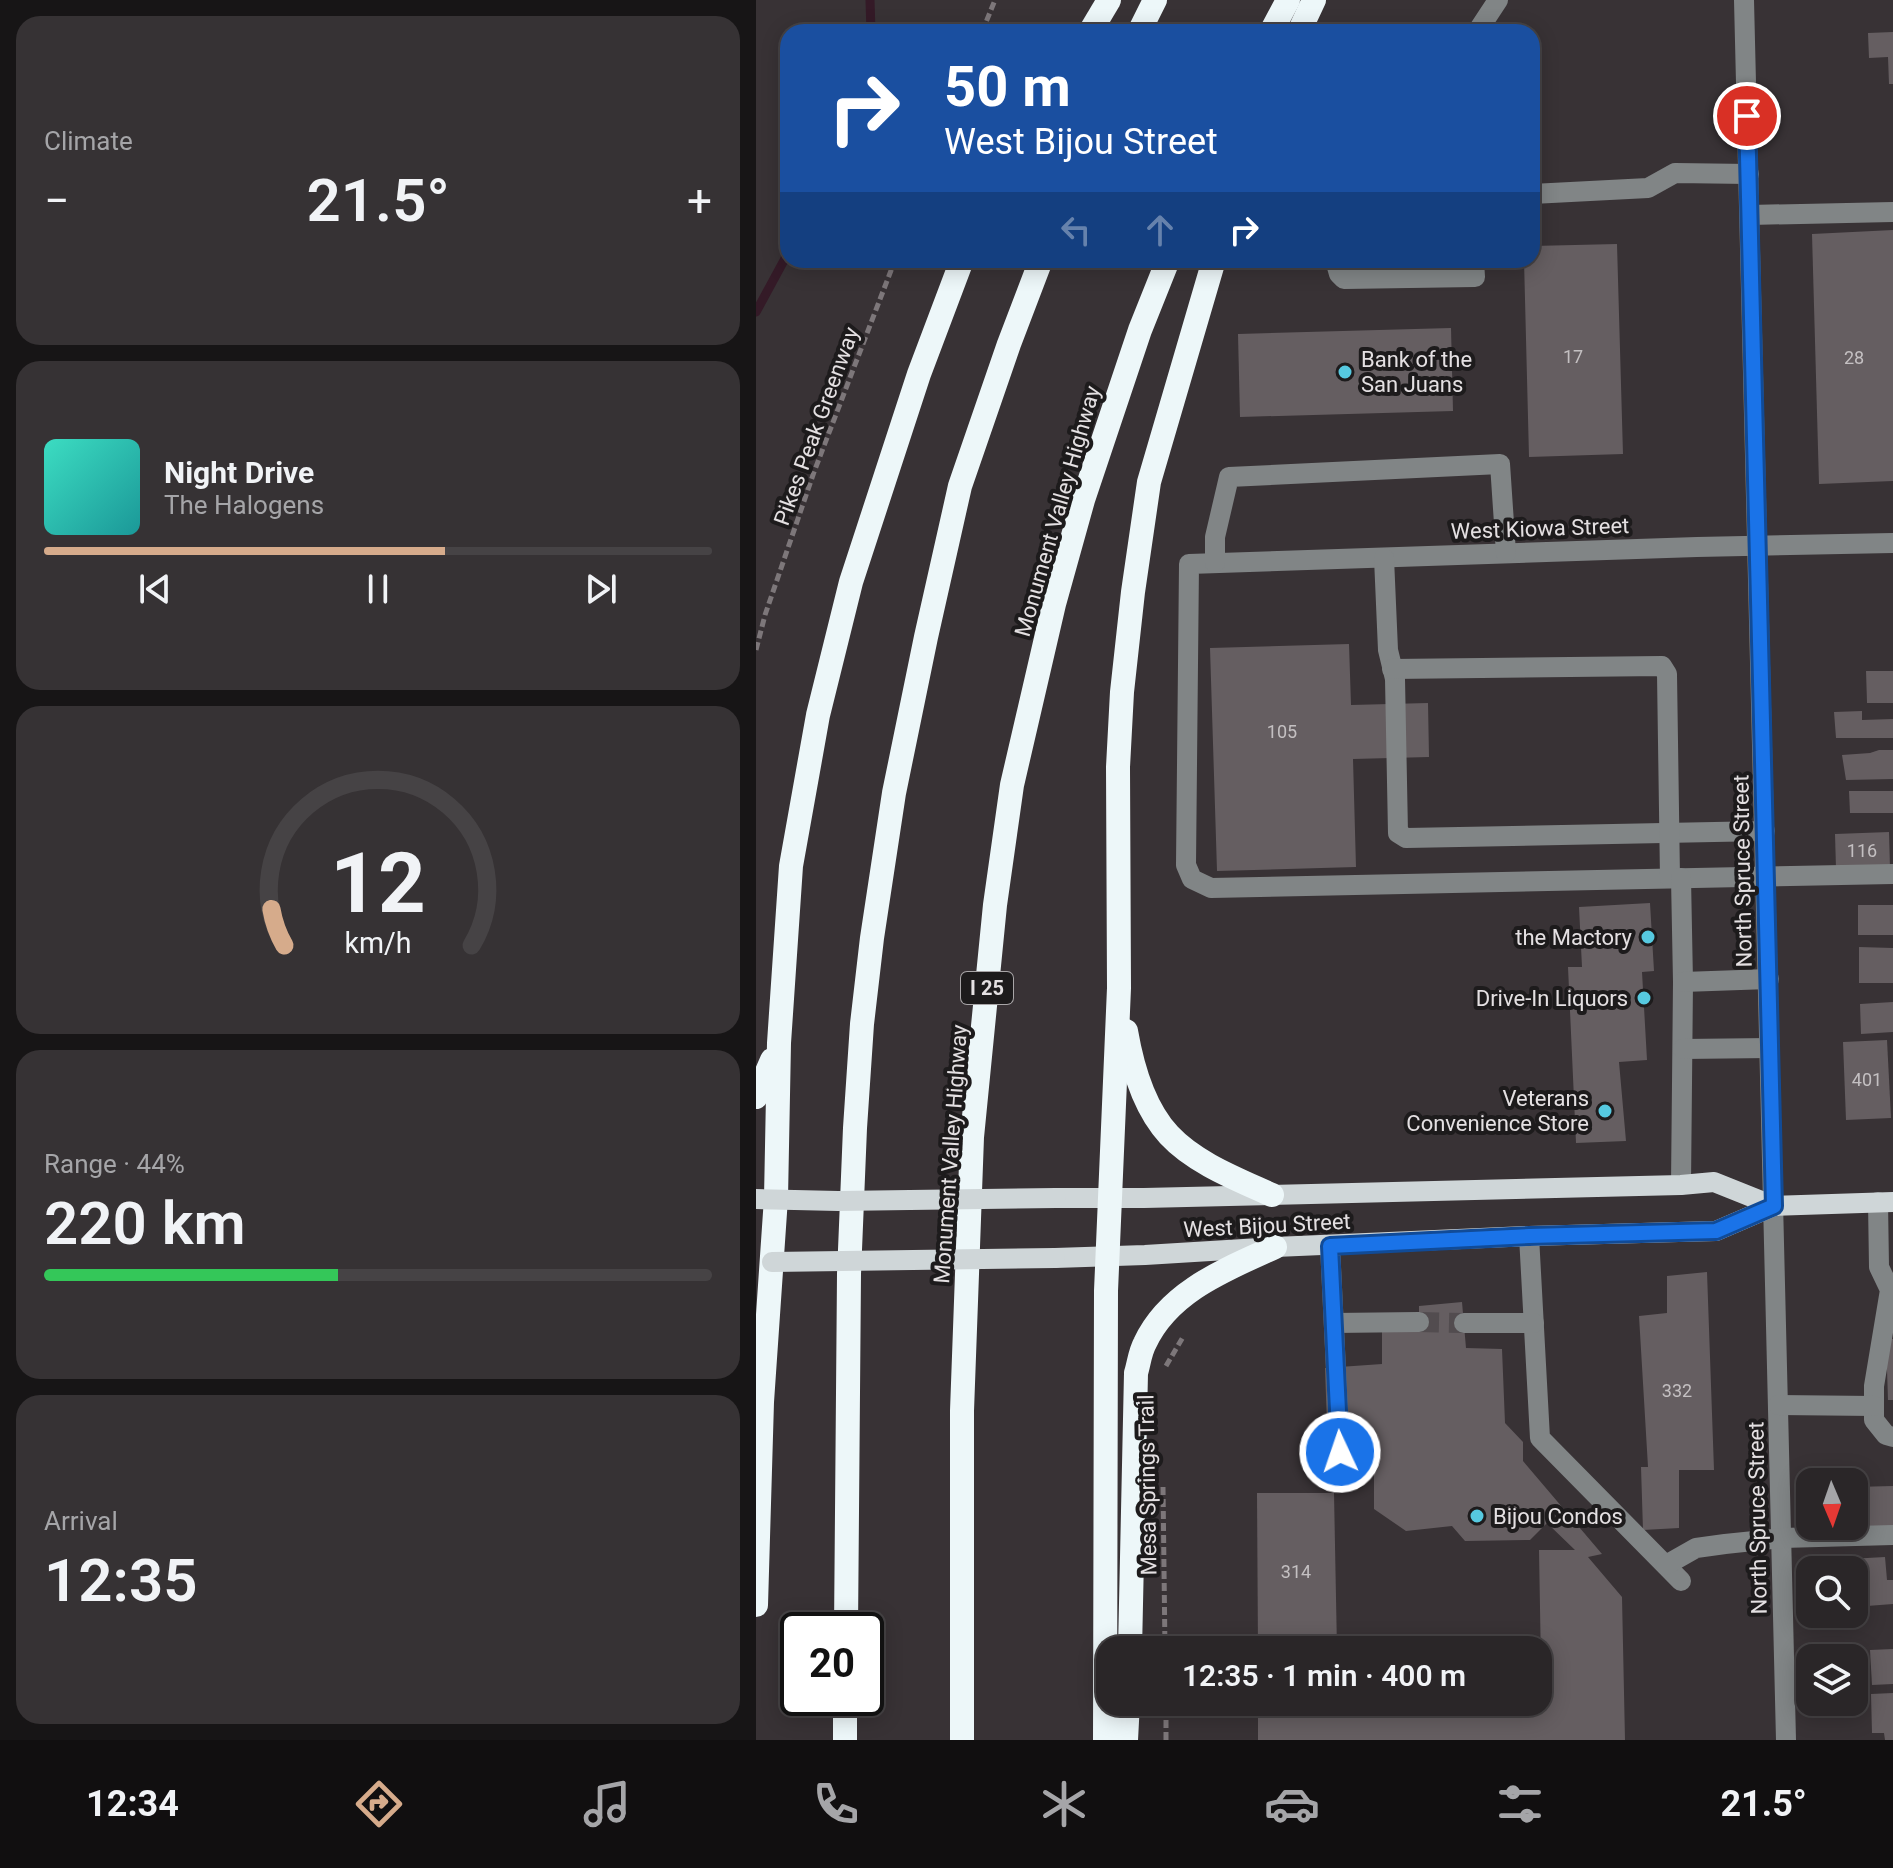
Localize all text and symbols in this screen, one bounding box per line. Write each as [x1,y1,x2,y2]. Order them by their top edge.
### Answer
text: 50 m [944,54,1071,120]
icon: right [812,56,916,160]
pin [1713,82,1781,150]
icon: arrive [1725,94,1769,138]
text: West Bijou Street [944,121,1218,163]
text: Climate [44,126,133,156]
text: 21.5° [307,165,450,236]
text: − [44,175,69,227]
text: + [687,175,712,227]
icon: left [1054,208,1098,252]
icon: ahead [1138,208,1182,252]
icon: right [1222,208,1266,252]
street label: Pikes Peak Greenway [769,323,864,529]
house number: 17 [1563,346,1583,367]
place label: Bank of the San Juans [1361,347,1472,397]
house number: 28 [1844,347,1864,368]
marker: Bank of the San Juans [1336,363,1354,381]
street label: Monument Valley Highway [1010,382,1105,639]
text: Night Drive [164,455,314,490]
text: The Halogens [164,490,324,520]
street label: West Kiowa Street [1450,513,1630,544]
icon: previous [133,567,177,611]
icon: pause [356,567,400,611]
icon: next [579,567,623,611]
house number: 105 [1267,721,1297,742]
street label: North Spruce Street [1728,774,1757,968]
text: 12 [330,835,426,932]
house number: 116 [1847,840,1877,861]
place label: the Mactory [1515,925,1633,950]
text: km/h [344,926,412,960]
marker: the Mactory [1639,928,1657,946]
road number: I 25 [961,972,1013,1004]
place label: Drive-In Liquors [1476,986,1628,1011]
marker: Drive-In Liquors [1635,989,1653,1007]
street label: Monument Valley Highway [929,1023,972,1284]
house number: 401 [1852,1069,1882,1090]
place label: Veterans Convenience Store [1406,1086,1589,1136]
marker: Veterans Convenience Store [1596,1102,1614,1120]
text: Range · 44% [44,1149,185,1179]
text: 220 km [44,1188,246,1259]
street label: West Bijou Street [1183,1209,1351,1242]
house number: 332 [1662,1380,1692,1401]
street label: Mesa Springs Trail [1133,1394,1162,1576]
position arrow [1298,1410,1382,1494]
street label: North Spruce Street [1743,1421,1772,1615]
north arrow [1796,1468,1868,1540]
map controls [1796,1468,1868,1716]
place label: Bijou Condos [1493,1504,1623,1529]
text: Arrival [44,1506,118,1536]
marker: Bijou Condos [1468,1507,1486,1525]
text: 12:35 [44,1545,197,1616]
button: search [1796,1556,1868,1628]
house number: 314 [1281,1561,1311,1582]
speed limit sign: 20 [780,1612,884,1716]
button: layers [1796,1644,1868,1716]
text: 12:35 · 1 min · 400 m [1182,1658,1466,1693]
icon: directions [351,1776,407,1832]
icon: music [579,1776,635,1832]
icon: phone [808,1776,864,1832]
icon: climate [1036,1776,1092,1832]
icon: car [1264,1776,1320,1832]
icon: filters [1492,1776,1548,1832]
text: 12:34 [86,1783,179,1825]
text: 21.5° [1720,1783,1807,1825]

